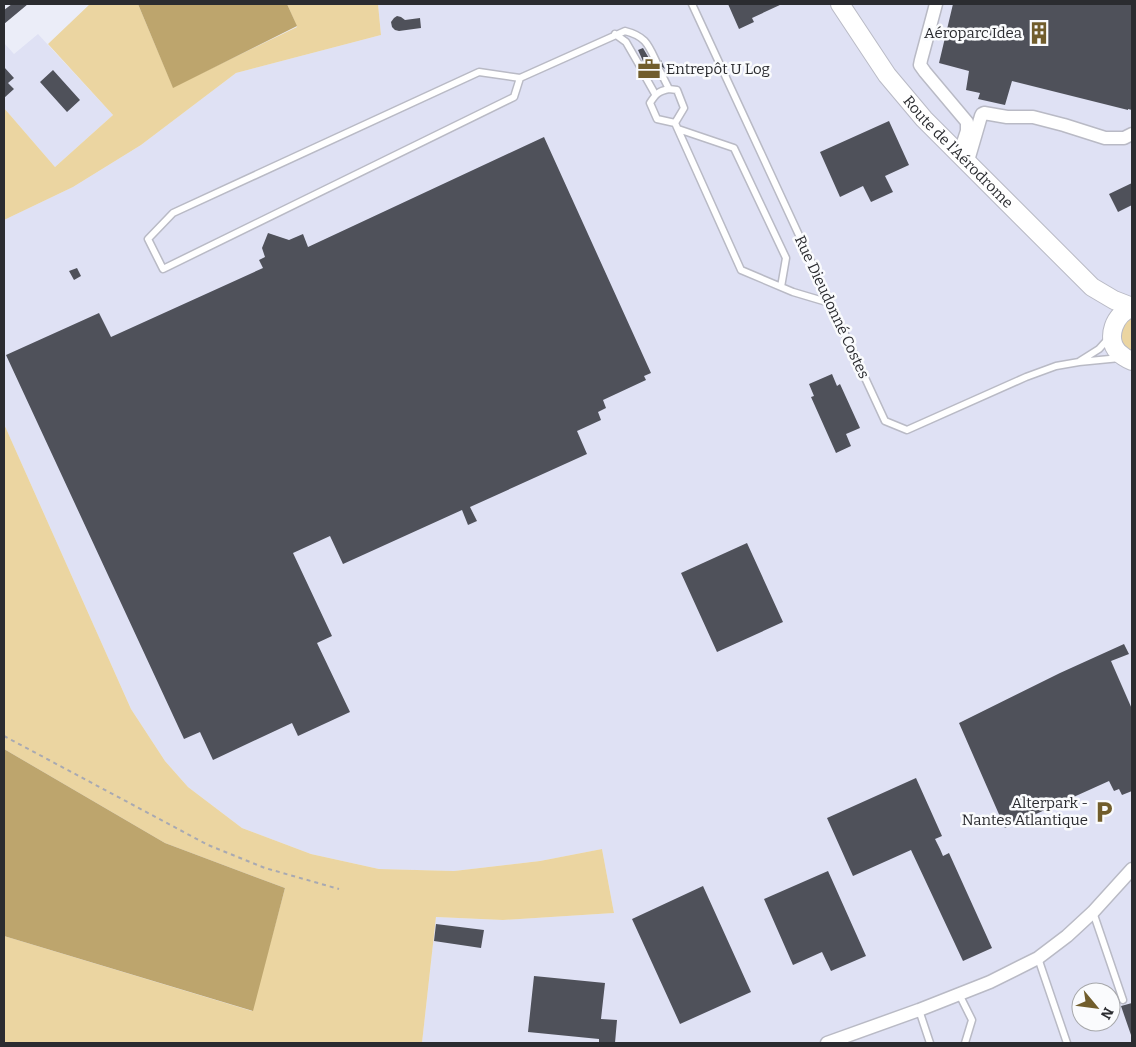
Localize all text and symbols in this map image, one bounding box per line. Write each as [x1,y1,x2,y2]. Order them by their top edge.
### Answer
building icon: Aéroparc Idea [1026,20,1052,46]
place label: Aéroparc Idea [924,24,1022,42]
office icon: Entrepôt U Log [636,56,662,82]
place label: Entrepôt U Log [666,60,770,78]
street label: Route de l'Aérodrome [899,92,1017,212]
street label: Rue Dieudonné Costes [791,232,873,382]
place label: Alterpark - Nantes Atlantique [962,794,1088,829]
parking icon: Alterpark - Nantes Atlantique [1091,799,1117,825]
north arrow [1071,982,1121,1032]
text: N [1097,1004,1117,1022]

